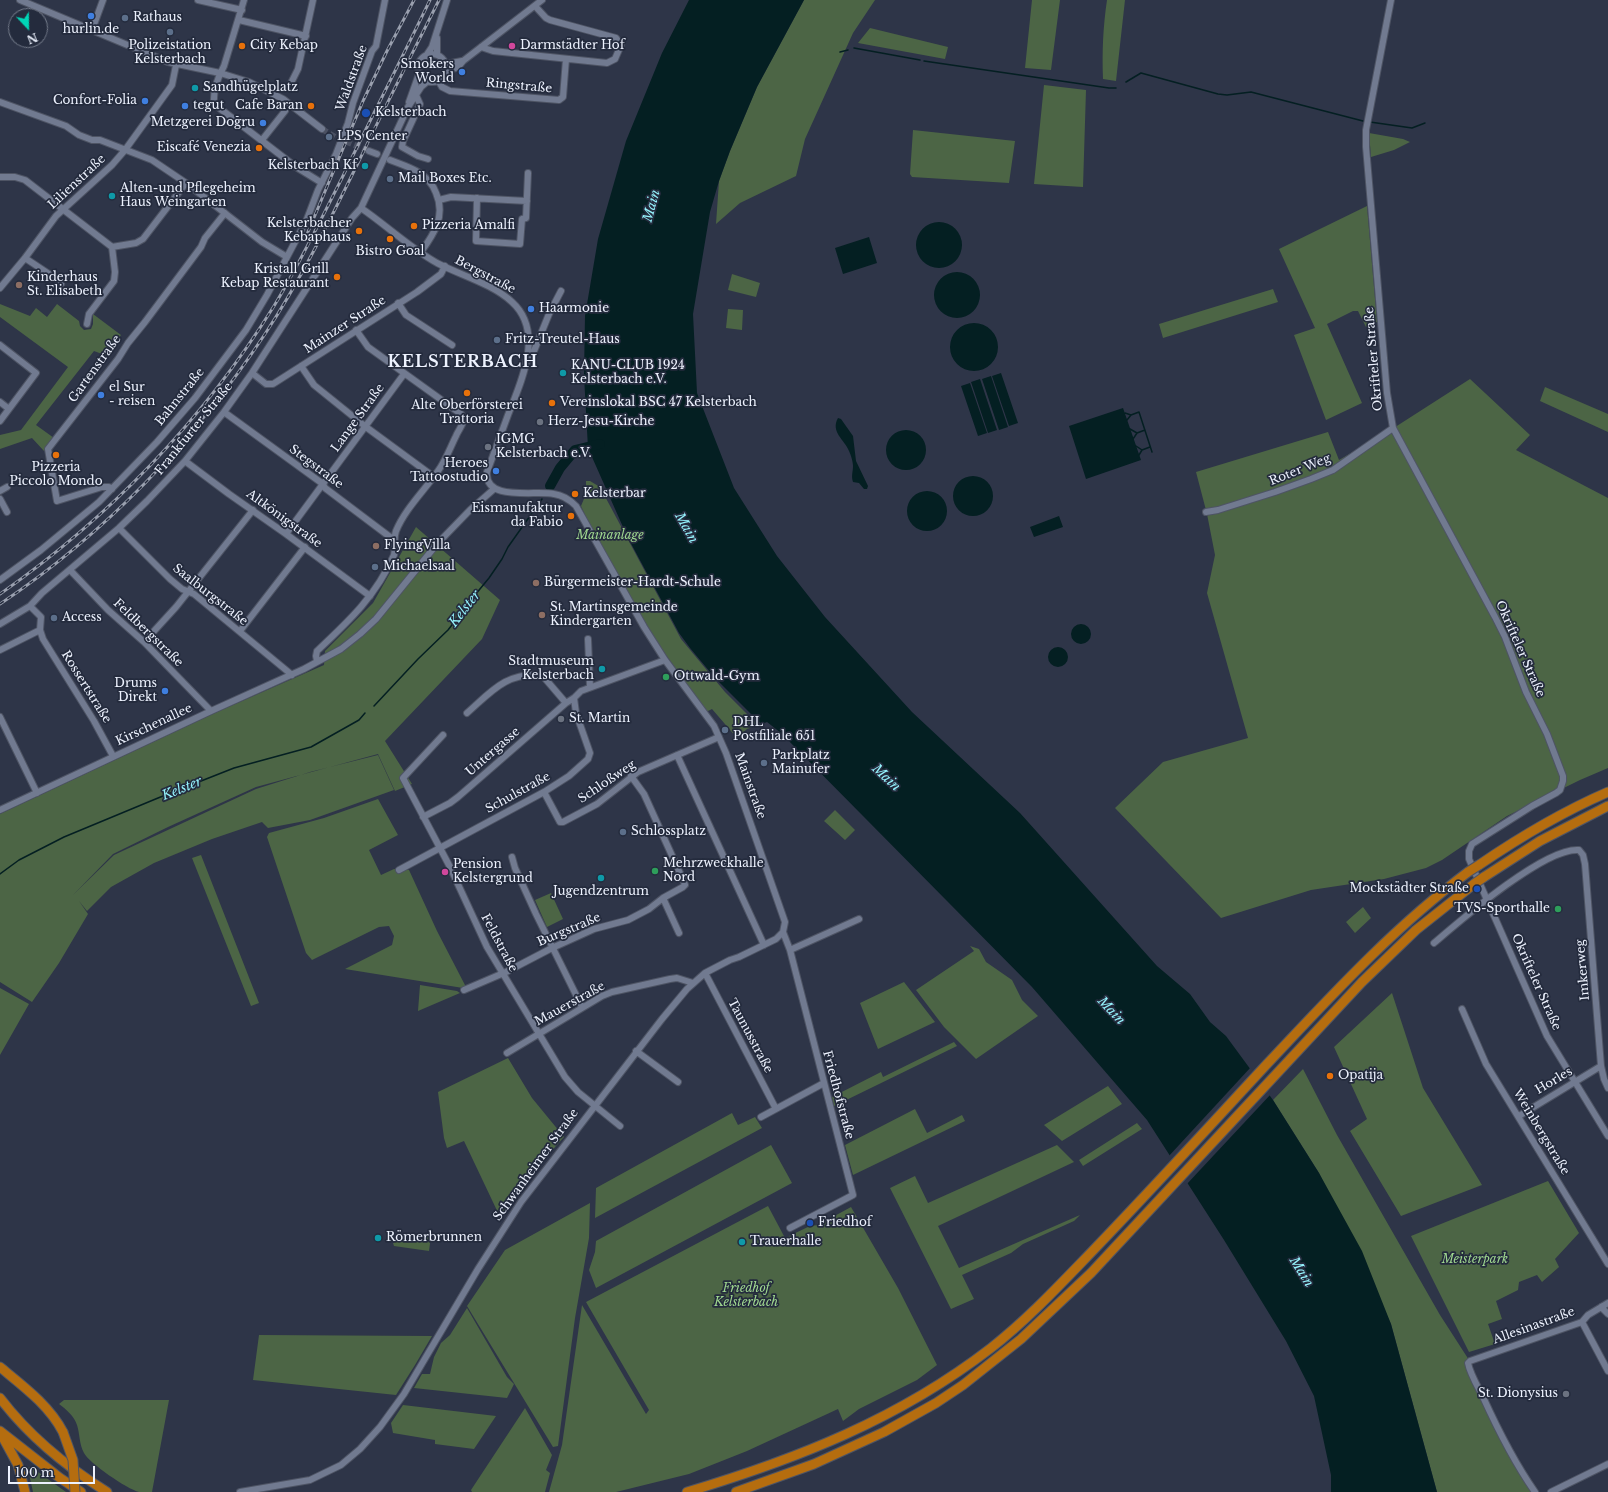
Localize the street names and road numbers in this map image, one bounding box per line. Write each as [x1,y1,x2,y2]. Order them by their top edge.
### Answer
street label: Waldstraße [333,43,371,113]
street label: Ringstraße [485,76,553,96]
street label: Lilienstraße [45,152,109,212]
street label: Bergstraße [452,253,518,297]
street label: Mainzer Straße [301,293,389,357]
street label: Okrifteler Straße [1362,306,1386,412]
street label: Gartenstraße [66,332,124,406]
street label: Bahnstraße [152,365,208,429]
street label: Frankfurter Straße [152,380,236,478]
street label: Lange Straße [328,381,388,455]
street label: Stegstraße [286,442,346,492]
street label: Roter Weg [1267,451,1333,489]
street label: Altkönigstraße [244,487,324,551]
street label: Saalburgstraße [170,561,250,629]
street label: Feldbergstraße [110,596,186,670]
street label: Okrifteler Straße [1492,598,1548,700]
street label: Rossertstraße [58,648,114,726]
street label: Kirschenallee [114,701,194,749]
street label: Untergasse [463,725,523,779]
street label: Mainstraße [731,751,769,821]
street label: Schloßweg [576,758,638,806]
street label: Schulstraße [483,769,553,817]
street label: Burgstraße [535,910,603,950]
street label: Feldstraße [478,911,520,975]
street label: Okrifteler Straße [1508,931,1564,1033]
street label: Imkerweg [1573,939,1593,1001]
street label: Mauerstraße [532,979,608,1029]
street label: Taunusstraße [724,996,776,1076]
street label: Friedhofstraße [819,1049,857,1141]
street label: Horles [1533,1064,1575,1098]
street label: Weinbergstraße [1510,1087,1572,1177]
street label: Schwanheimer Straße [490,1106,582,1224]
street label: Allesinastraße [1491,1305,1577,1347]

